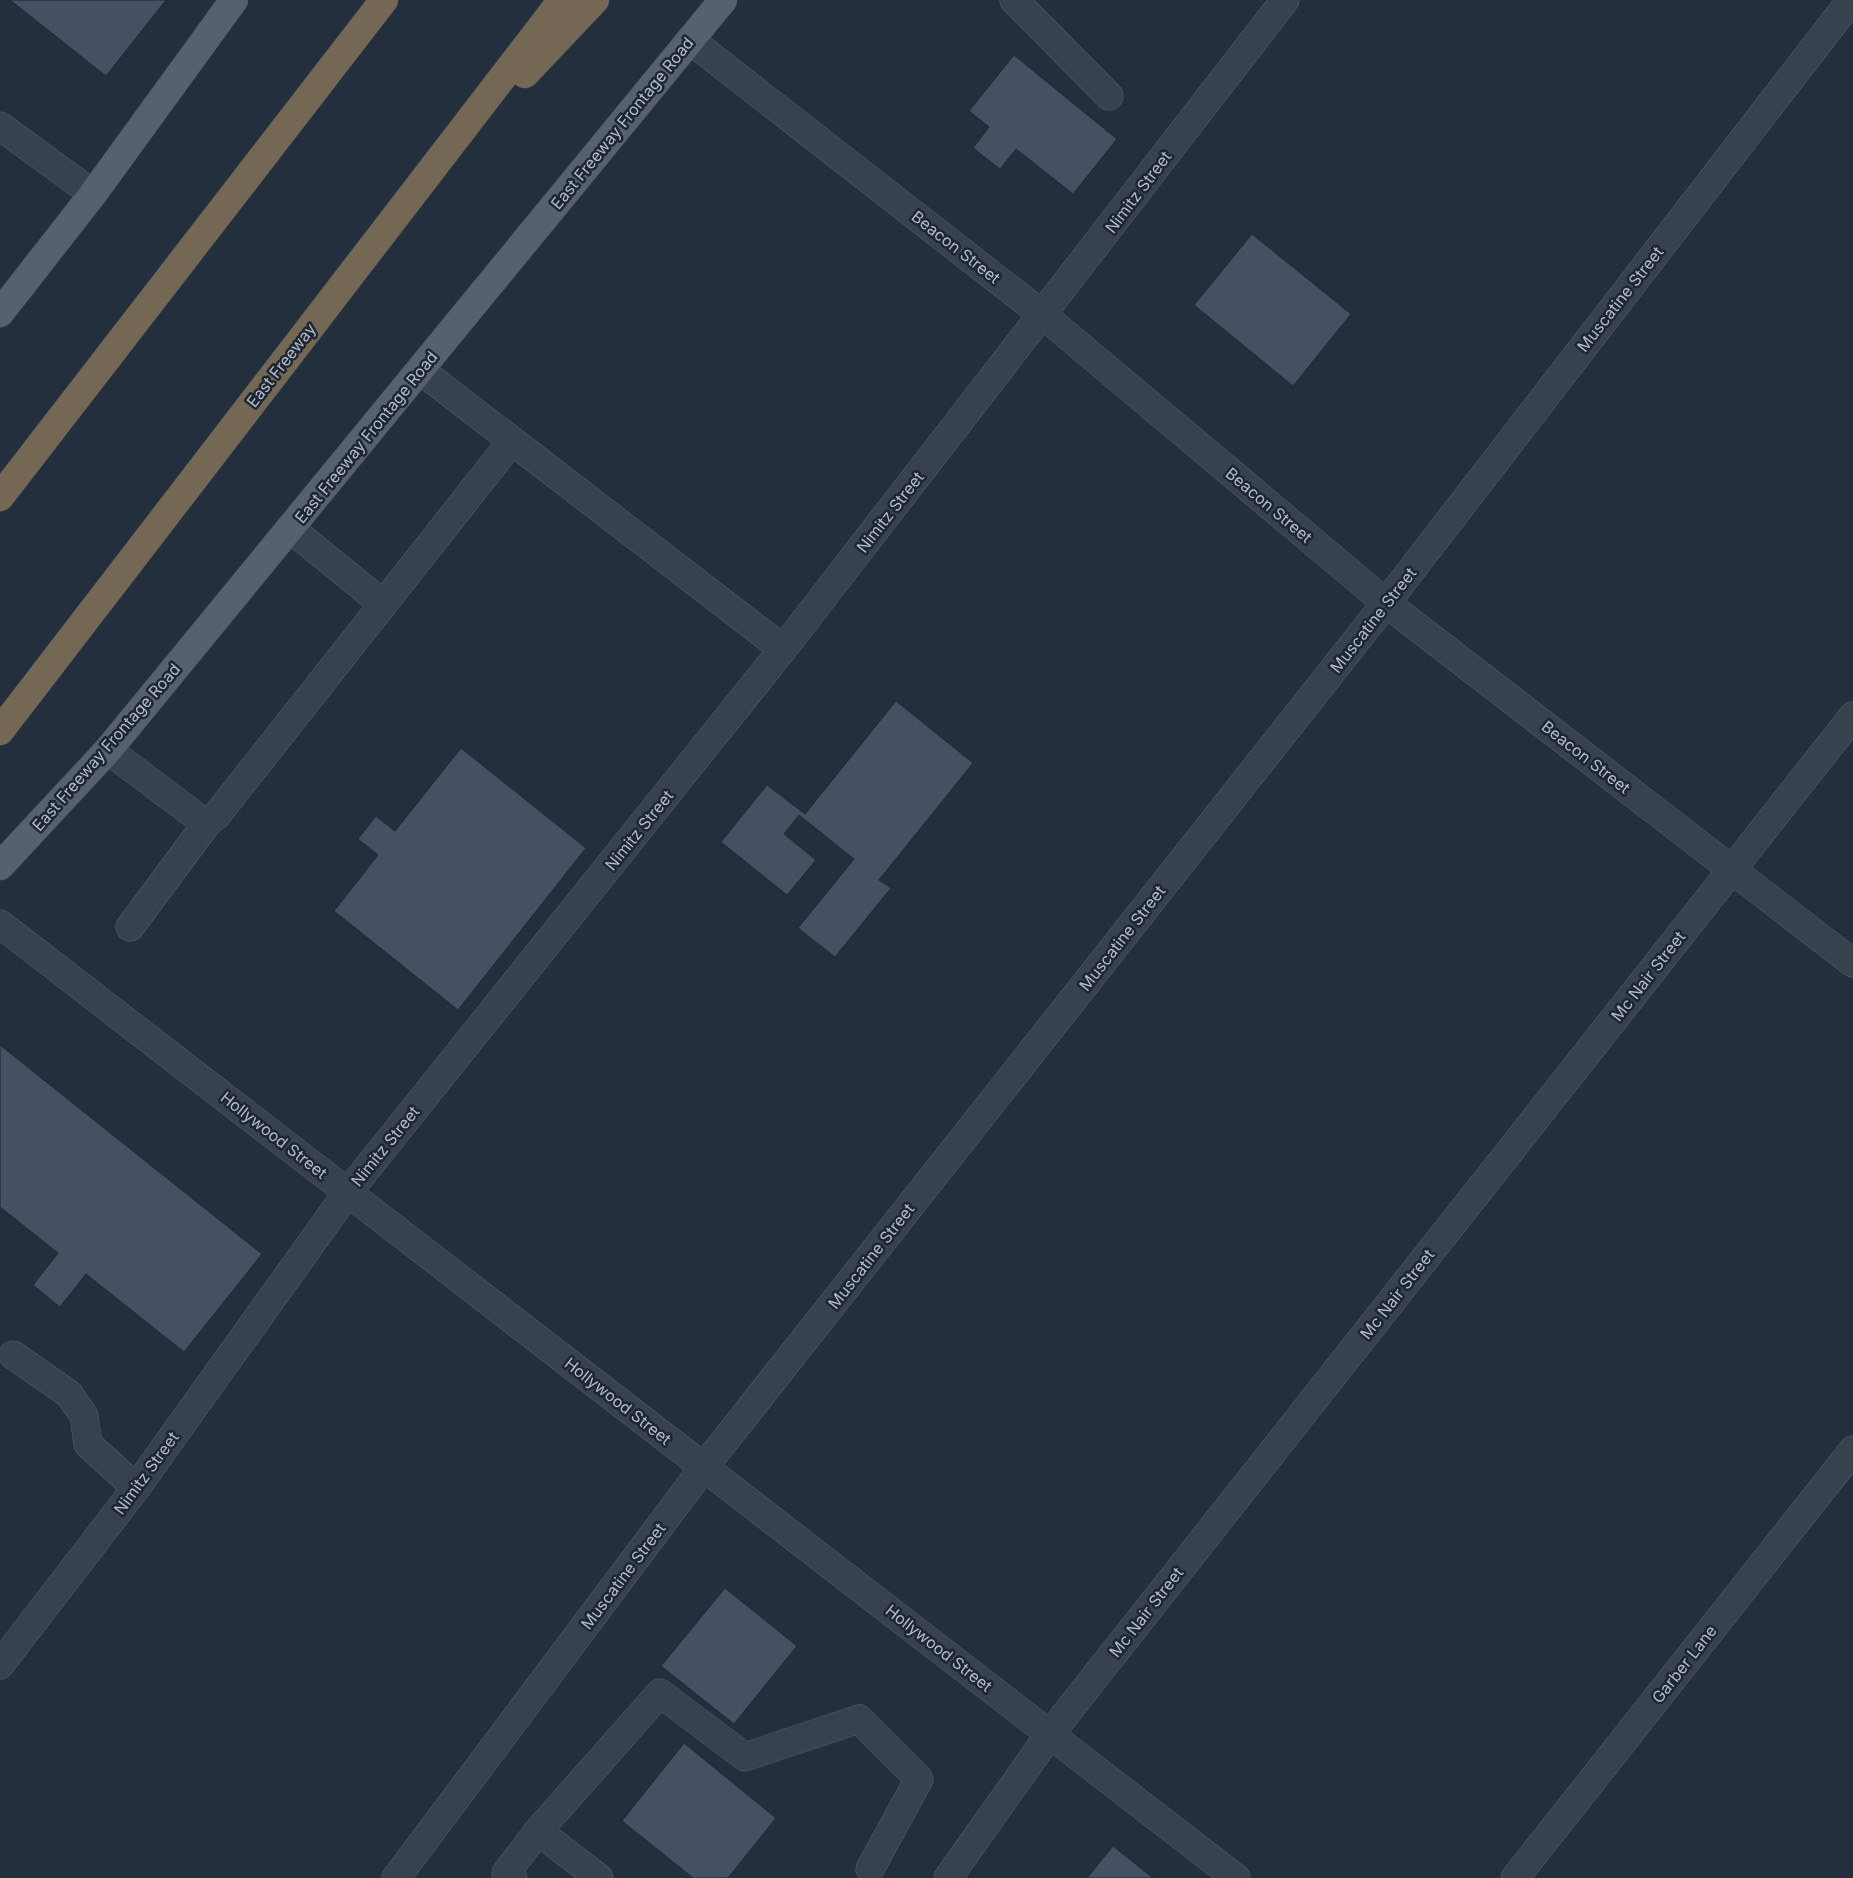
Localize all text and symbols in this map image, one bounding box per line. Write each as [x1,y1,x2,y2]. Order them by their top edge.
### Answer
street label: East Freeway Frontage Road [546,33,698,213]
street label: Nimitz Street [1101,147,1175,237]
street label: Beacon Street [908,206,1004,288]
street label: Muscatine Street [1573,242,1667,356]
street label: East Freeway [242,319,320,411]
street label: East Freeway Frontage Road [290,347,442,527]
street label: Beacon Street [1222,463,1316,547]
street label: Nimitz Street [852,467,928,557]
street label: Muscatine Street [1326,563,1420,677]
street label: East Freeway Frontage Road [28,659,184,835]
street label: Beacon Street [1538,716,1634,798]
street label: Nimitz Street [601,786,677,874]
street label: Muscatine Street [1075,881,1169,995]
street label: Mc Nair Street [1607,927,1689,1025]
street label: Hollywood Street [217,1087,331,1183]
street label: Nimitz Street [347,1102,423,1190]
street label: Muscatine Street [824,1199,918,1313]
street label: Mc Nair Street [1356,1245,1438,1343]
street label: Hollywood Street [561,1353,675,1449]
street label: Nimitz Street [109,1428,183,1518]
street label: Muscatine Street [576,1519,670,1633]
street label: Mc Nair Street [1105,1563,1187,1661]
street label: Hollywood Street [882,1600,996,1696]
street label: Garber Lane [1647,1621,1721,1707]

